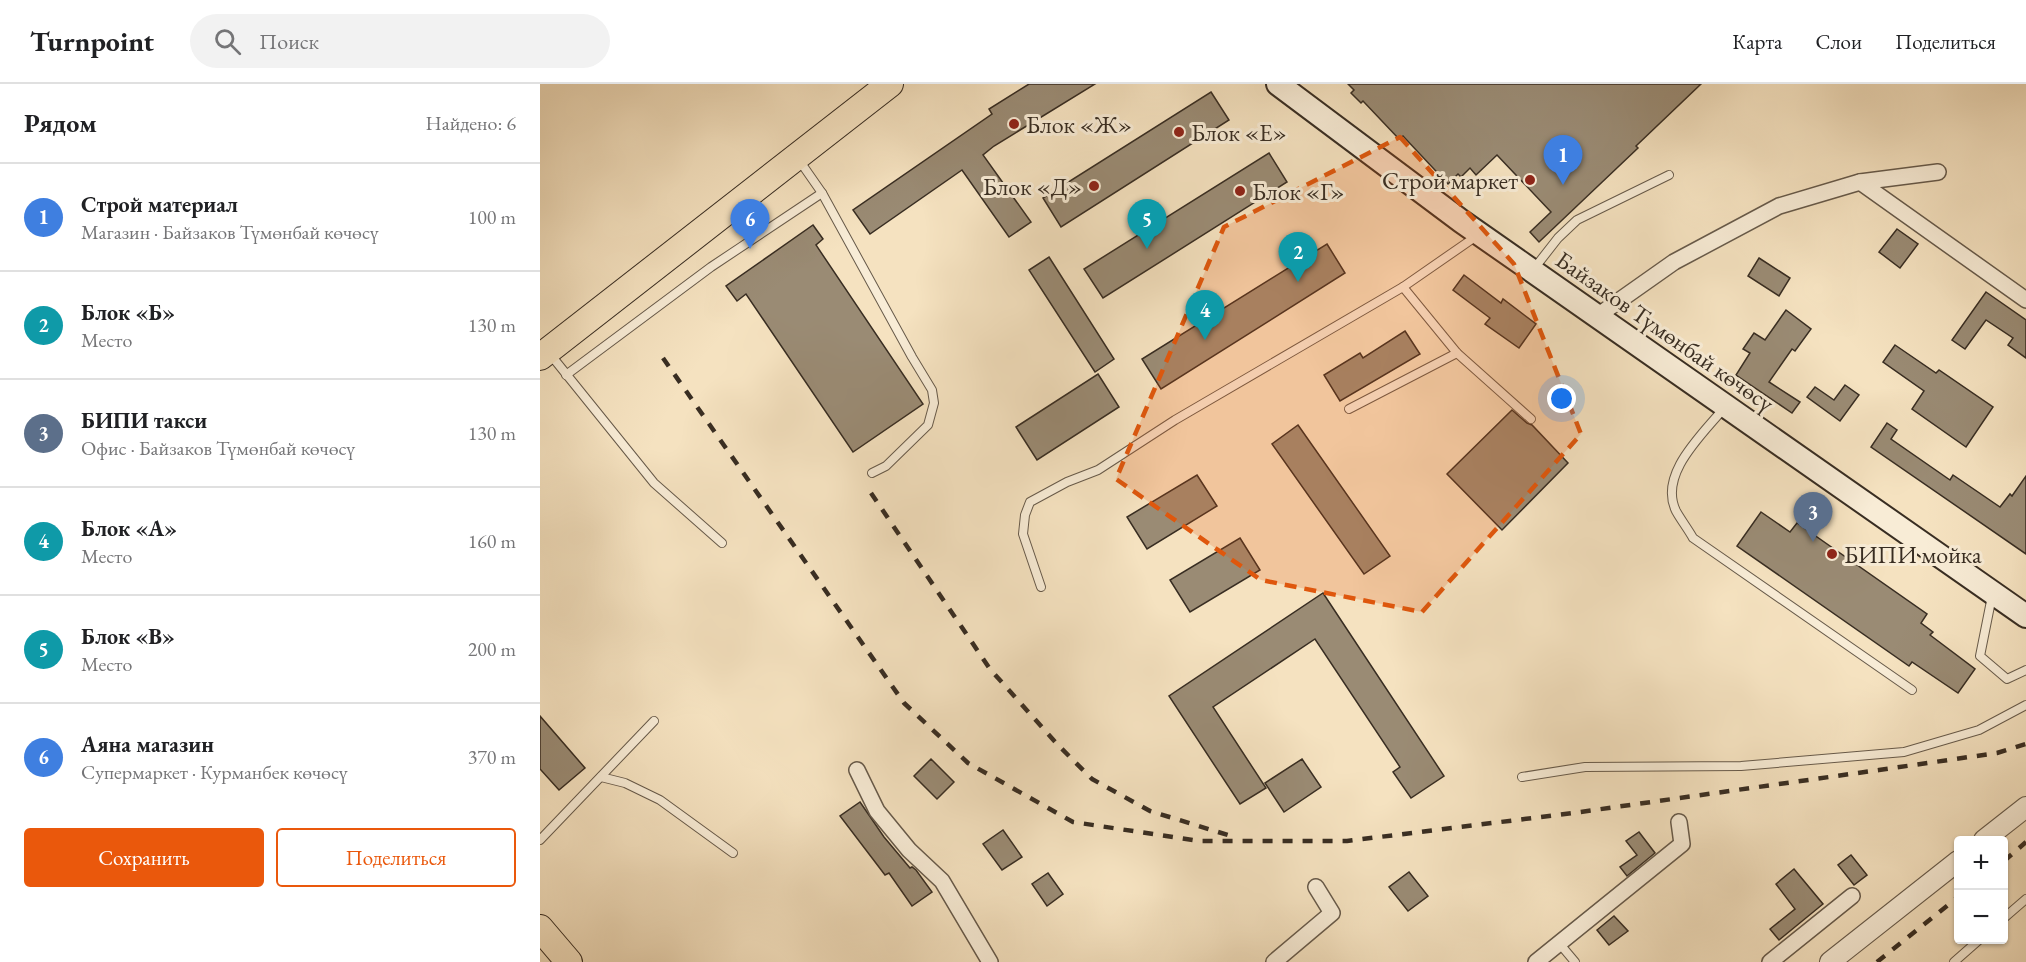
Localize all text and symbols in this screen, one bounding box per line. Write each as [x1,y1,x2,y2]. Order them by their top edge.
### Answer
search box [190,14,610,68]
text: Turnpoint [30,23,154,59]
icon: search [211,25,244,58]
text: Поиск [259,27,319,56]
text: Карта [1732,28,1782,55]
text: Слои [1815,28,1862,55]
text: Поделиться [1895,28,1996,55]
text: Рядом [24,106,97,140]
place label: Блок «Ж» [1026,109,1132,140]
text: Найдено: 6 [425,110,516,136]
marker: Блок «Ж» [1007,117,1021,131]
place label: Блок «Е» [1191,117,1287,148]
marker: Блок «Е» [1172,125,1186,139]
pin: 1 [1544,135,1582,185]
place label: Строй маркет [1382,165,1518,196]
place label: Блок «Д» [983,171,1082,202]
marker: Строй маркет [1523,173,1537,187]
place label: Блок «Г» [1252,176,1345,207]
marker: Блок «Д» [1087,179,1101,193]
marker: Блок «Г» [1233,184,1247,198]
text: Строй материал [81,190,238,219]
pin: 6 [730,200,770,249]
pin: 5 [1128,200,1166,249]
text: 1 [38,204,49,230]
text: 100 m [468,204,516,230]
text: Магазин · Байзаков Түмөнбай көчөсү [81,219,379,245]
pin: 2 [1278,232,1317,282]
street label: Байзаков Түмөнбай көчөсү [1550,244,1781,418]
pin: 4 [1186,290,1224,340]
text: Блок «Б» [81,298,175,327]
text: 2 [38,312,49,338]
text: 130 m [468,312,516,338]
text: Место [81,327,132,353]
your location [1547,384,1576,413]
text: БИПИ такси [81,406,207,435]
text: 3 [38,420,49,446]
text: 130 m [468,420,516,446]
text: Офис · Байзаков Түмөнбай көчөсү [81,435,355,461]
pin: 3 [1794,492,1832,542]
text: Блок «А» [81,514,177,543]
text: 4 [38,528,49,554]
text: 160 m [468,528,516,554]
place label: БИПИ мойка [1844,539,1982,570]
text: Место [81,543,132,569]
marker: БИПИ мойка [1825,547,1839,561]
text: Блок «В» [81,622,175,651]
text: 5 [38,636,49,662]
text: 200 m [468,636,516,662]
text: Место [81,651,132,677]
text: Аяна магазин [81,730,214,759]
text: 6 [38,744,49,770]
text: 370 m [468,744,516,770]
text: Супермаркет · Курманбек көчөсү [81,759,348,785]
button: Сохранить [24,828,264,887]
button: Поделиться [276,828,516,887]
map controls [1954,836,2008,944]
button: + [1954,836,2008,890]
button: − [1954,890,2008,944]

